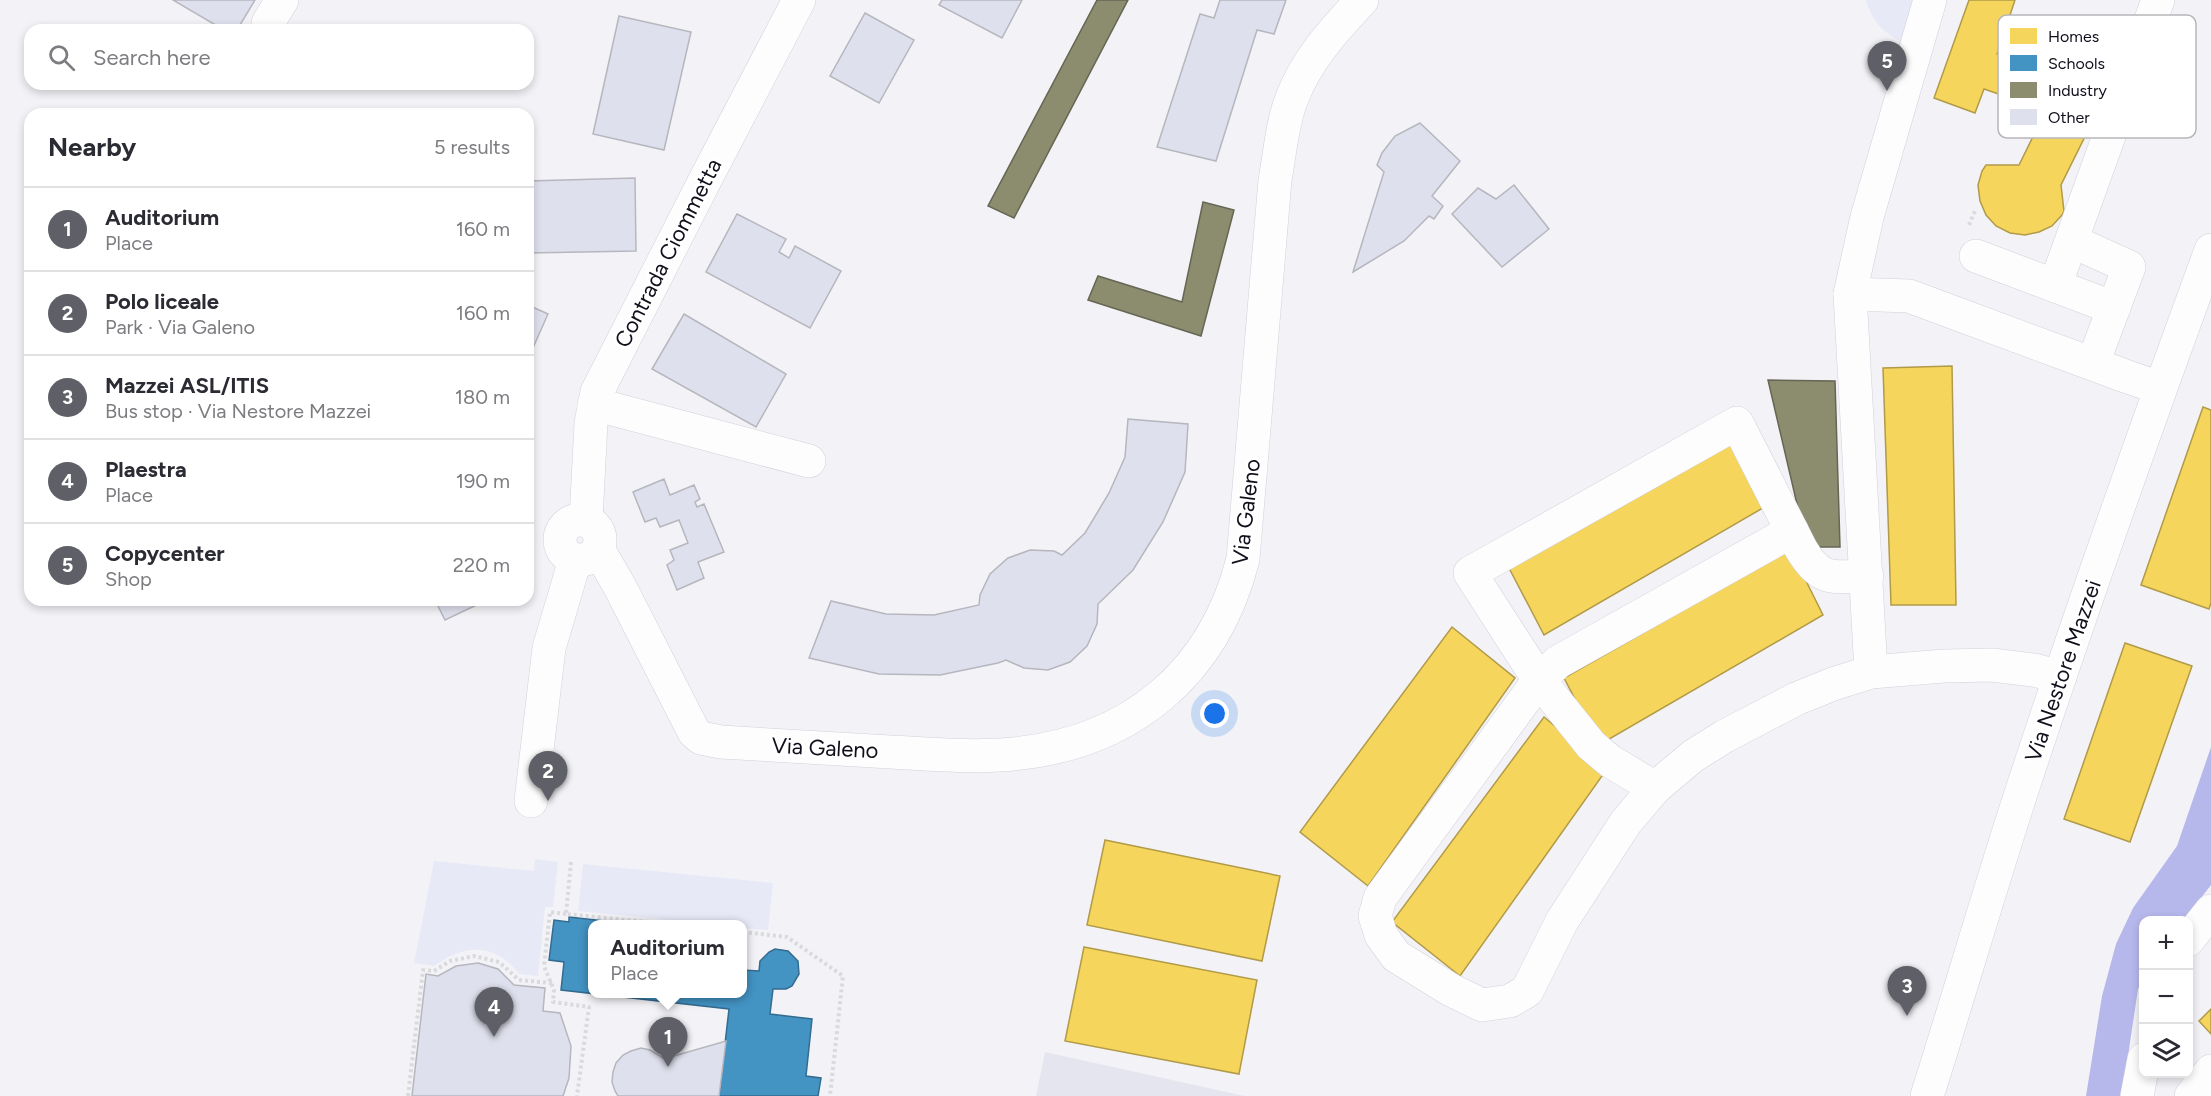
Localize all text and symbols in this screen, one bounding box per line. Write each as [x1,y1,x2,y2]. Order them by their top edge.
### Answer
legend [1998,15,2196,138]
search box [24,24,534,90]
text: Homes [2048,27,2099,46]
icon: search [45,41,78,74]
pin: 5 [1868,42,1906,91]
text: Search here [93,44,211,71]
text: Schools [2048,54,2105,73]
text: Industry [2048,81,2107,100]
text: Other [2048,108,2090,127]
text: Nearby [48,131,136,163]
text: 5 results [434,135,510,159]
street label: Contrada Ciommetta [609,154,727,352]
text: Auditorium [105,204,219,231]
text: 1 [63,217,72,241]
text: 160 m [456,217,510,241]
text: Place [105,231,153,255]
text: Polo liceale [105,288,219,315]
text: 2 [62,301,73,325]
text: 160 m [456,301,510,325]
text: Park · Via Galeno [105,315,255,339]
text: Mazzei ASL/ITIS [105,372,269,399]
text: 3 [62,385,73,409]
text: 180 m [455,385,510,409]
text: Bus stop · Via Nestore Mazzei [105,399,371,423]
text: Plaestra [105,456,187,483]
street label: Via Galeno [1226,457,1266,567]
text: 4 [61,469,74,493]
text: 190 m [456,469,510,493]
text: Place [105,483,153,507]
text: Copycenter [105,540,225,567]
text: 5 [62,553,73,577]
text: 220 m [453,553,510,577]
text: Shop [105,567,152,591]
street label: Via Nestore Mazzei [2019,576,2107,766]
your location [1200,699,1229,728]
street label: Via Galeno [771,732,879,764]
pin: 2 [528,752,568,801]
map controls [2139,916,2193,1078]
button: + [2139,916,2193,970]
popup [588,920,747,998]
text: Auditorium [610,934,725,961]
text: Place [610,961,658,985]
pin: 3 [1888,966,1926,1016]
button: − [2139,970,2193,1024]
pin: 4 [474,988,514,1037]
pin: 1 [648,1018,688,1067]
button: layers [2139,1024,2193,1078]

